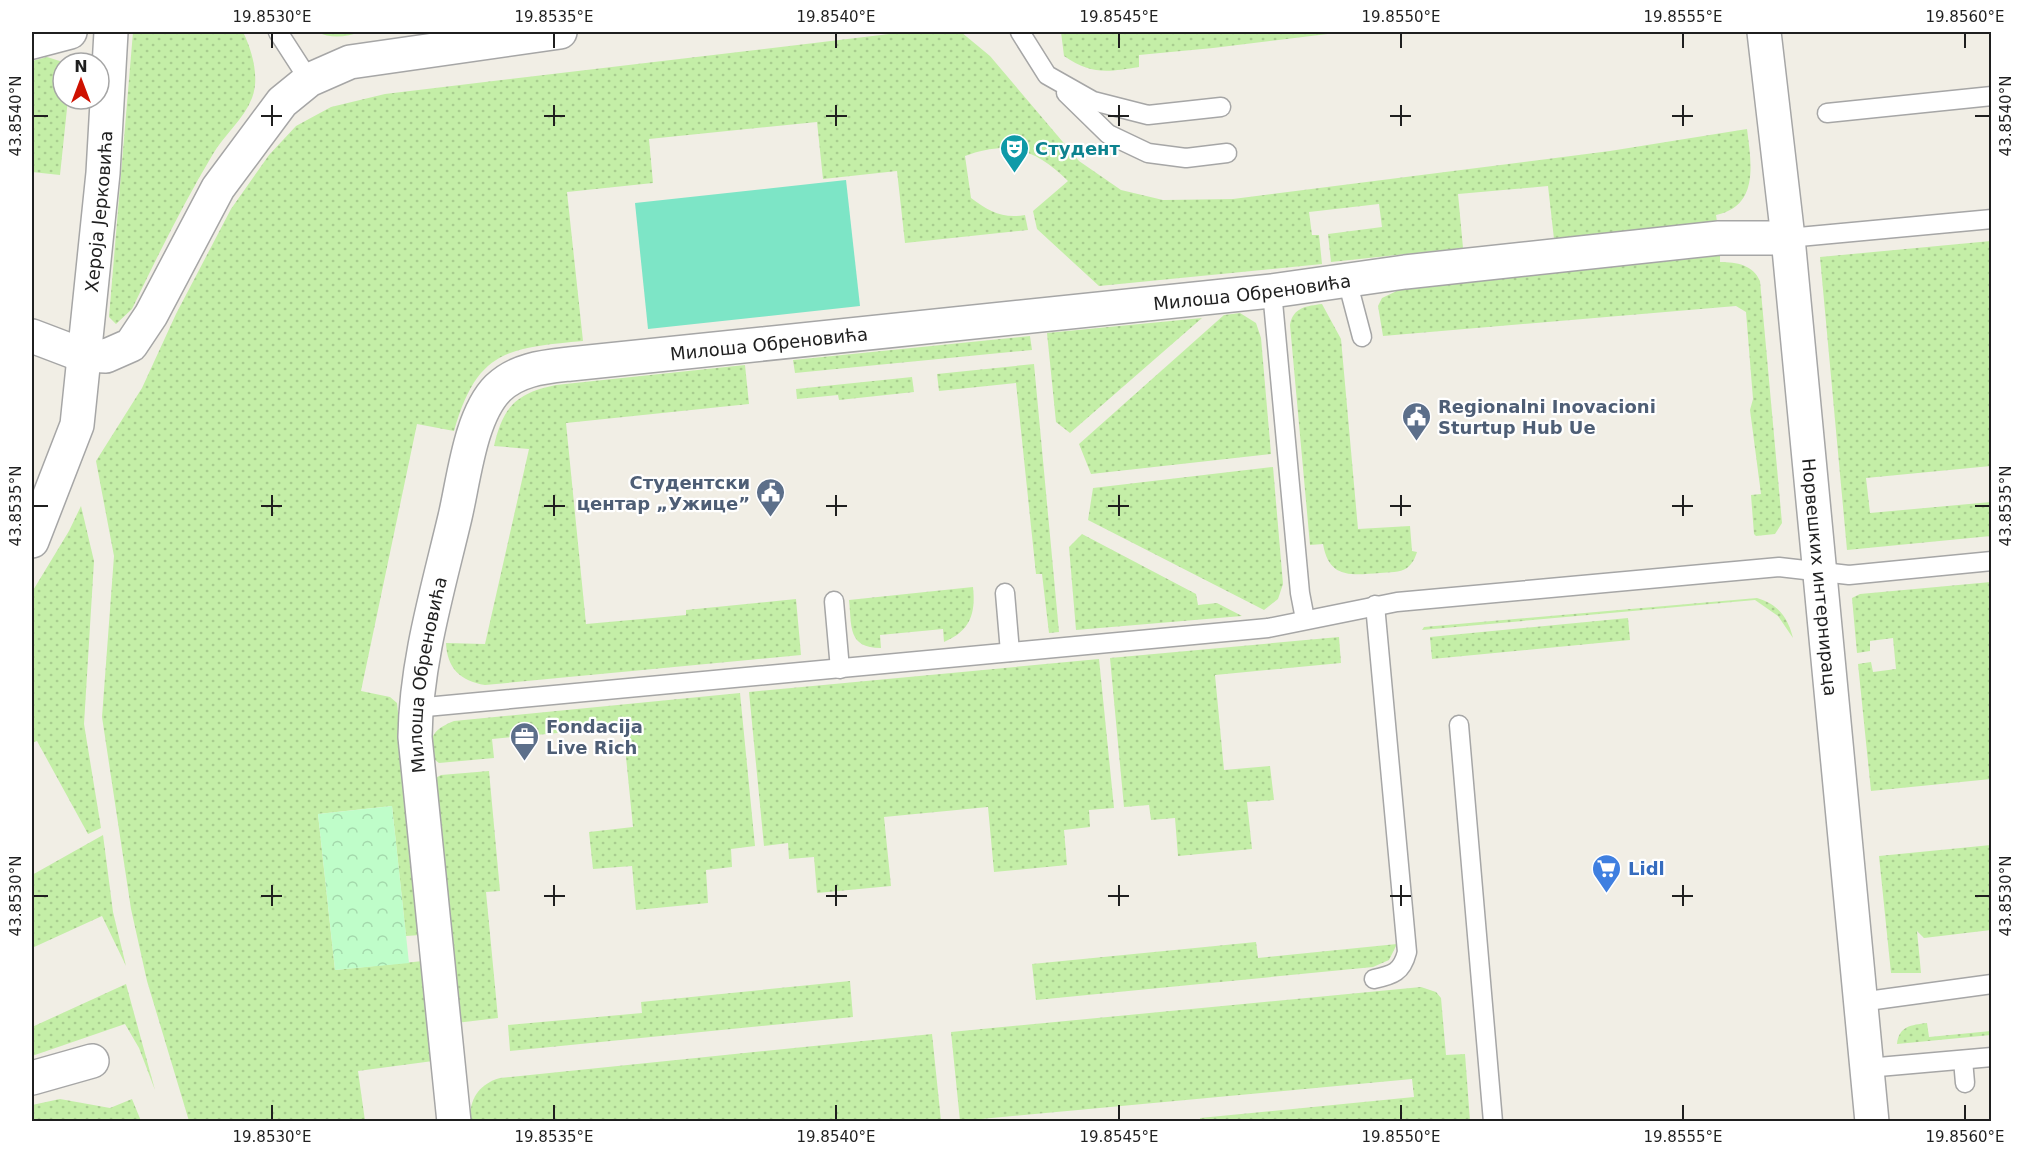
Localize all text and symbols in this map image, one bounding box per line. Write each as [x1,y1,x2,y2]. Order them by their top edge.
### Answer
text: 19.8530°E [232,8,312,26]
text: 19.8535°E [514,8,594,26]
text: 19.8540°E [796,8,876,26]
text: 19.8545°E [1079,8,1159,26]
text: 19.8550°E [1361,8,1441,26]
text: 19.8555°E [1643,8,1723,26]
text: 19.8560°E [1925,8,2005,26]
north arrow [51,51,111,111]
text: N [74,57,88,76]
text: 43.8540°N [7,76,25,156]
text: 43.8540°N [1997,76,2015,156]
street label: Хероја Јерковића [80,130,116,293]
theatre icon: Студент [998,132,1030,174]
place label: Студент [1035,138,1121,159]
street label: Милоша Обреновића [1152,269,1352,314]
street label: Милоша Обреновића [669,323,869,364]
place label: Regionalni Inovacioni Sturtup Hub Ue [1438,396,1656,438]
public building icon: Regionalni Inovacioni Sturtup Hub Ue [1401,400,1433,442]
street label: Норвешких интернираца [1798,457,1842,697]
text: 43.8535°N [7,466,25,546]
text: 43.8535°N [1997,466,2015,546]
place label: Студентски центар „Ужице” [577,472,750,514]
public building icon: Студентски центар „Ужице” [755,476,787,518]
street label: Милоша Обреновића [404,574,451,774]
place label: Fondacija Live Rich [546,716,643,758]
office icon: Fondacija Live Rich [509,720,541,762]
supermarket icon: Lidl [1591,852,1623,894]
text: 43.8530°N [7,856,25,936]
text: 43.8530°N [1997,856,2015,936]
place label: Lidl [1628,858,1665,879]
text: 19.8530°E [232,1128,312,1146]
text: 19.8535°E [514,1128,594,1146]
text: 19.8540°E [796,1128,876,1146]
text: 19.8545°E [1079,1128,1159,1146]
text: 19.8550°E [1361,1128,1441,1146]
text: 19.8555°E [1643,1128,1723,1146]
text: 19.8560°E [1925,1128,2005,1146]

